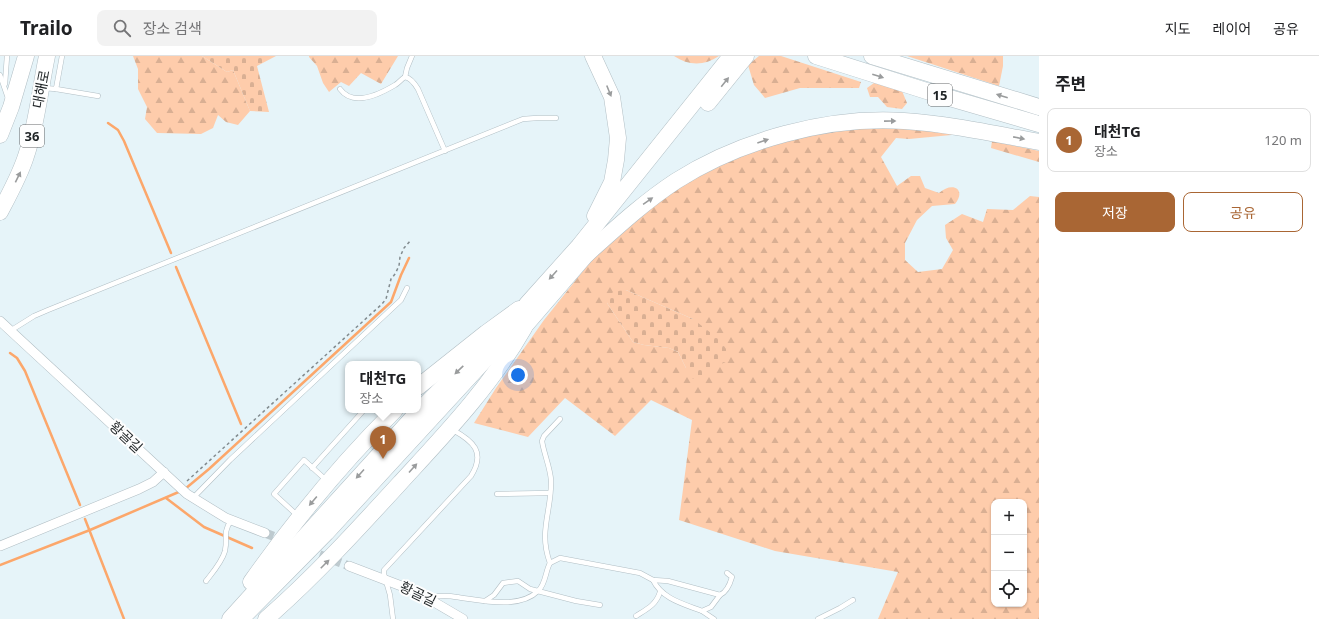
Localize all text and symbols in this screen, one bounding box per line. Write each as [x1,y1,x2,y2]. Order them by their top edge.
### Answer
search box [97,10,377,46]
text: Trailo [20,15,73,41]
icon: search [111,17,133,39]
text: 장소 검색 [143,18,202,38]
text: 지도 [1165,19,1191,38]
text: 레이어 [1213,19,1251,38]
text: 공유 [1273,19,1299,38]
street label: 대해로 [27,68,54,110]
text: 주변 [1055,72,1086,95]
one-way arrow [872,73,884,79]
one-way arrow [721,76,730,87]
road number: 15 [928,84,952,106]
one-way arrow [607,86,613,98]
one-way arrow [995,93,1007,99]
one-way arrow [884,118,897,124]
text: 대천TG [1094,121,1141,141]
road number: 36 [20,125,44,147]
text: 1 [1065,131,1073,149]
text: 120 m [1264,131,1302,149]
one-way arrow [1013,136,1025,142]
one-way arrow [757,138,769,144]
text: 장소 [1094,142,1118,160]
one-way arrow [15,171,21,183]
button: 저장 [1055,192,1175,232]
button: 공유 [1183,192,1303,232]
one-way arrow [643,197,653,205]
one-way arrow [549,269,558,280]
popup [345,361,421,413]
one-way arrow [454,365,464,375]
your location [508,365,528,385]
text: 대천TG [360,368,406,388]
text: 장소 [360,389,384,407]
street label: 황골길 [106,417,147,457]
pin: 1 [370,426,396,459]
one-way arrow [409,463,418,473]
one-way arrow [355,469,364,480]
one-way arrow [308,496,317,507]
map controls [991,499,1027,607]
button: + [991,499,1027,535]
button: − [991,535,1027,571]
one-way arrow [320,559,330,569]
button: locate [991,571,1027,607]
street label: 황골길 [397,577,440,611]

